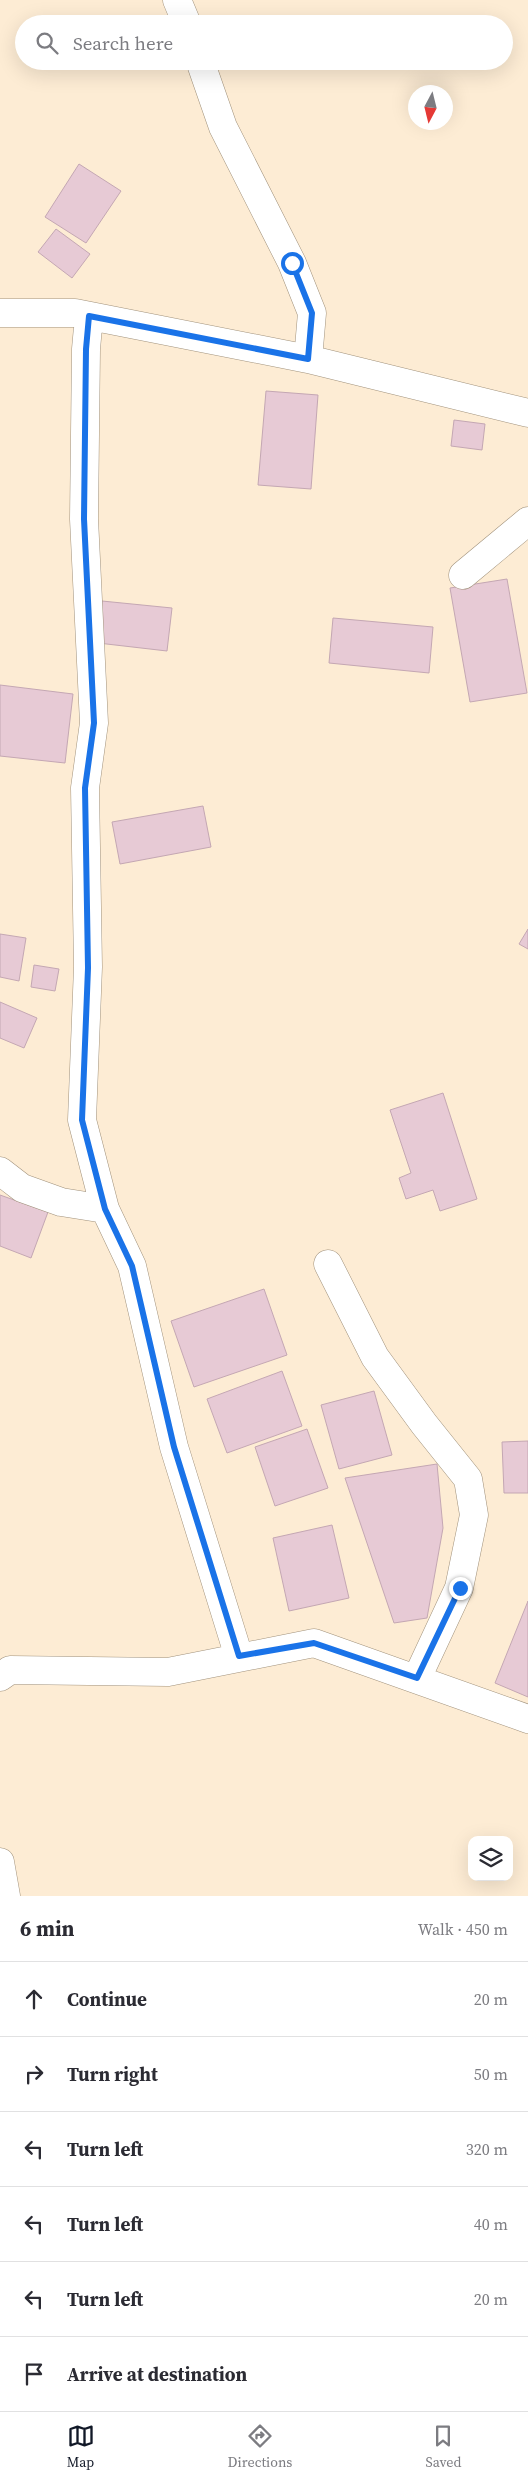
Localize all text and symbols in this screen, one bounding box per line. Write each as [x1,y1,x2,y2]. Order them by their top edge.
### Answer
search box [15,15,513,70]
icon: search [33,29,61,57]
text: Search here [73,30,173,56]
north arrow [408,85,453,130]
route start [281,252,304,275]
route end [449,1577,472,1600]
map controls [468,1836,513,1881]
button: layers [468,1836,513,1881]
text: 6 min [20,1914,75,1943]
text: Walk · 450 m [418,1918,508,1940]
icon: ahead [20,1985,48,2013]
text: Continue [67,1986,147,2012]
text: 20 m [474,1988,508,2010]
icon: right [20,2060,48,2088]
text: Turn right [67,2061,158,2087]
text: 50 m [474,2063,508,2085]
icon: left [20,2135,48,2163]
text: Turn left [67,2136,143,2162]
text: 320 m [466,2138,508,2160]
icon: left [20,2210,48,2238]
text: Turn left [67,2211,143,2237]
text: 40 m [474,2213,508,2235]
icon: left [20,2285,48,2313]
text: Turn left [67,2286,143,2312]
text: 20 m [474,2288,508,2310]
icon: arrive [20,2360,48,2388]
text: Arrive at destination [67,2361,247,2387]
tab: Map [67,2422,95,2472]
tab: Directions [228,2422,292,2472]
tab: Saved [426,2422,461,2472]

